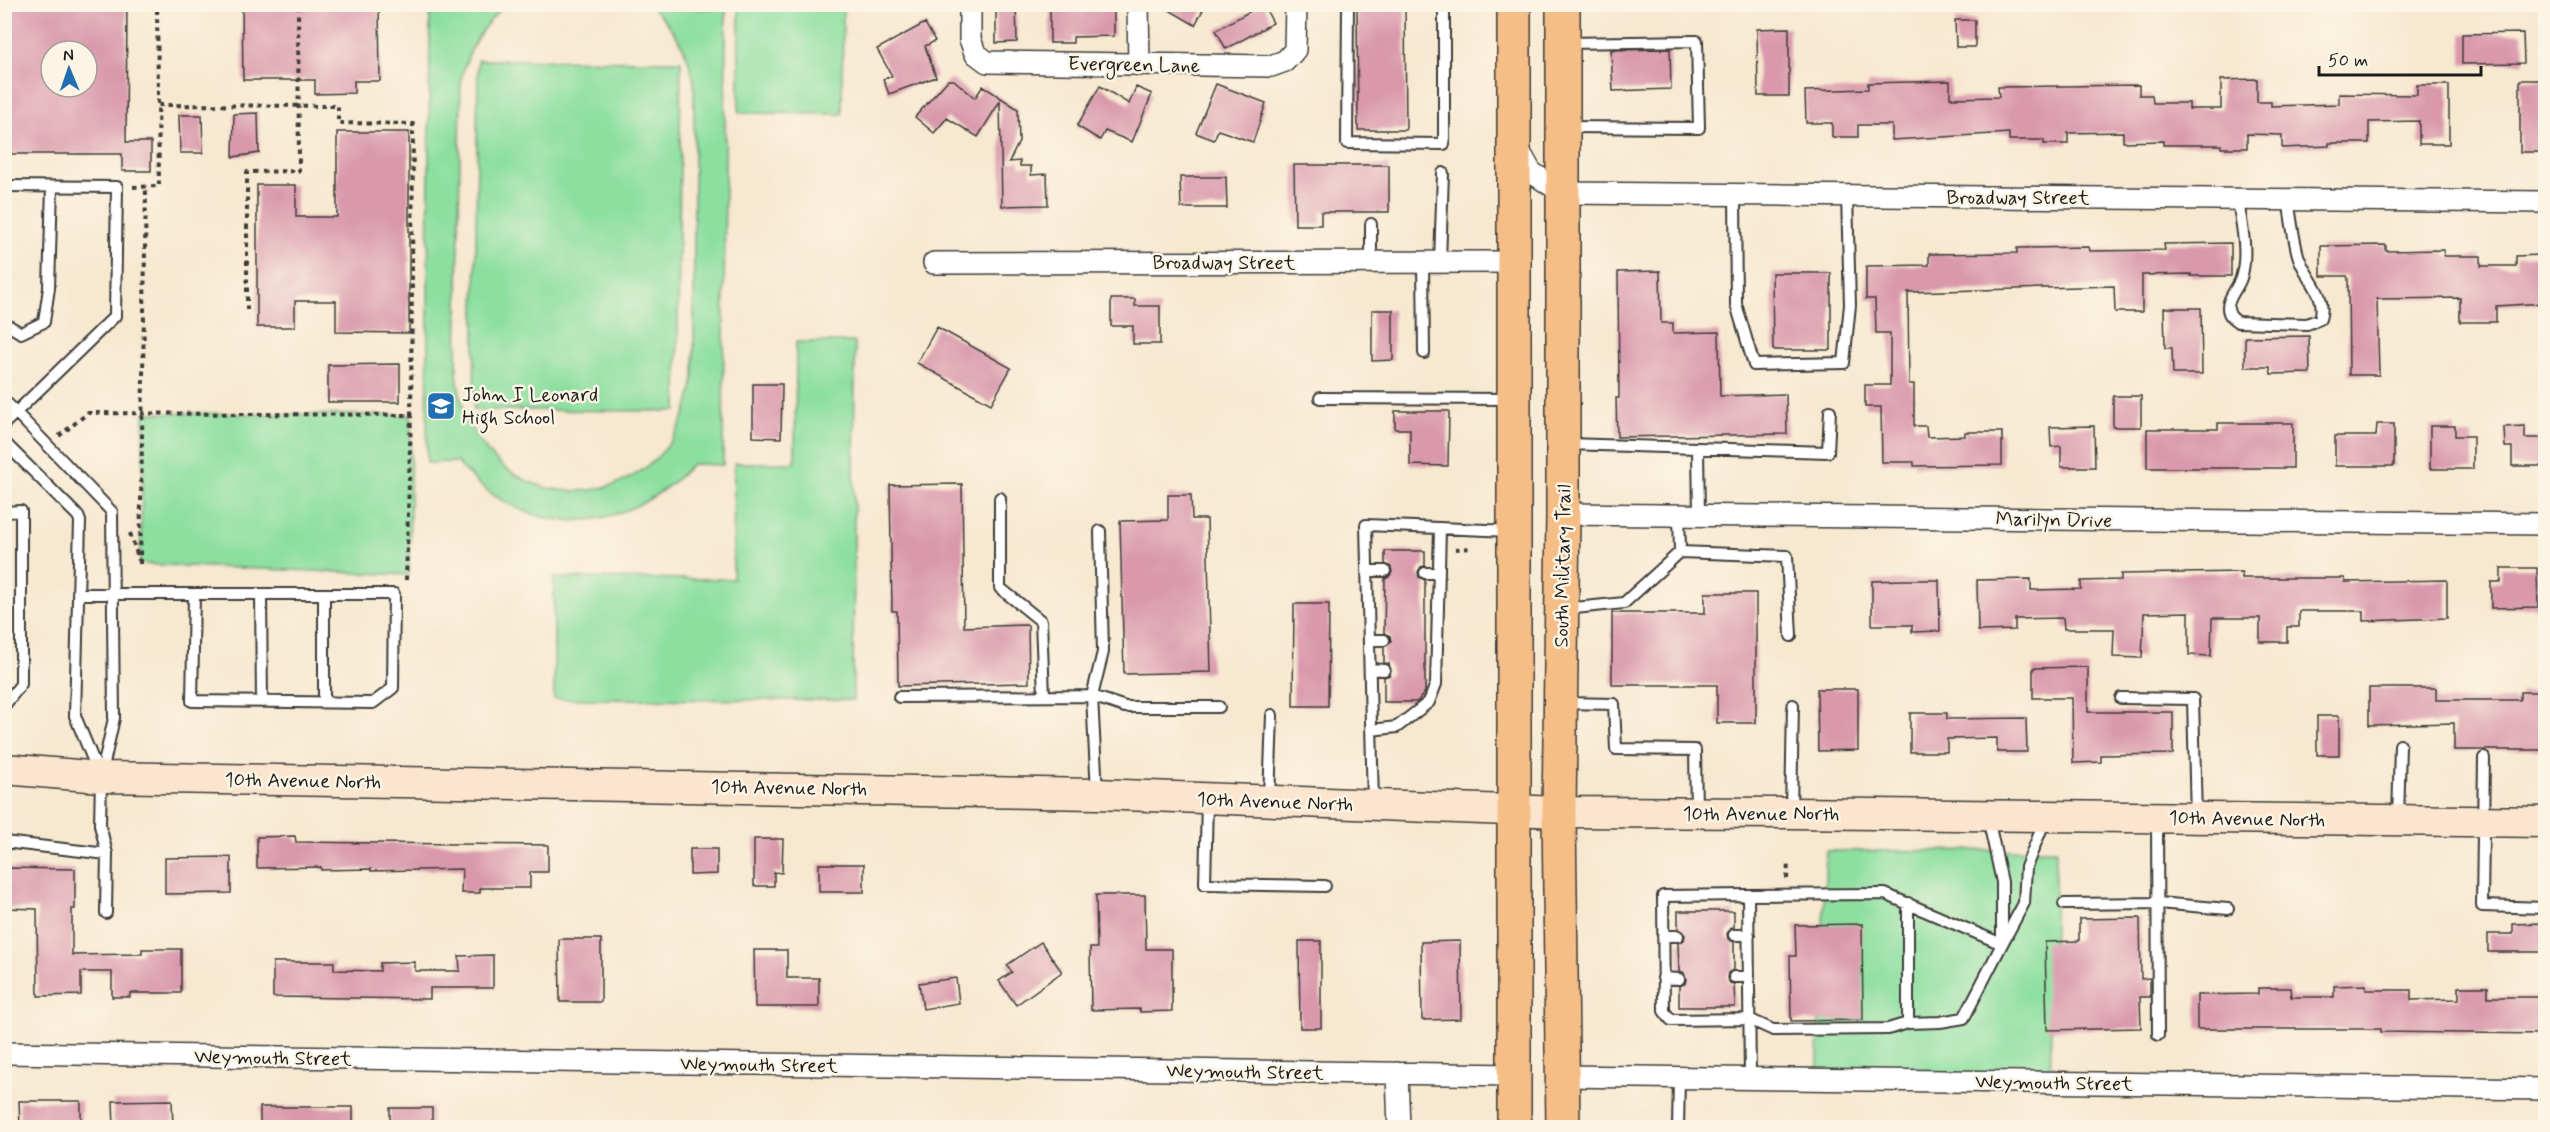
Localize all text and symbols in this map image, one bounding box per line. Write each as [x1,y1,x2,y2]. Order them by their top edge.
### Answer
north arrow [39,39,99,99]
scale bar [2319,39,2481,77]
text: N [63,45,74,66]
text: 50 m [2328,49,2368,73]
street label: Evergreen Lane [1068,51,1200,81]
street label: Broadway Street [1947,185,2090,212]
street label: Broadway Street [1153,250,1296,277]
place label: John I Leonard High School [462,382,598,434]
school or university icon: John I Leonard High School [425,390,457,422]
street label: South Military Trail [1549,484,1578,648]
street label: Marilyn Drive [1995,506,2112,535]
street label: 10th Avenue North [224,767,382,796]
street label: 10th Avenue North [710,774,868,803]
street label: 10th Avenue North [1196,786,1354,819]
street label: 10th Avenue North [1683,801,1839,828]
street label: 10th Avenue North [2168,805,2326,834]
street label: Weymouth Street [194,1044,352,1073]
street label: Weymouth Street [680,1051,838,1080]
street label: Weymouth Street [1166,1058,1324,1087]
street label: Weymouth Street [1975,1069,2133,1098]

